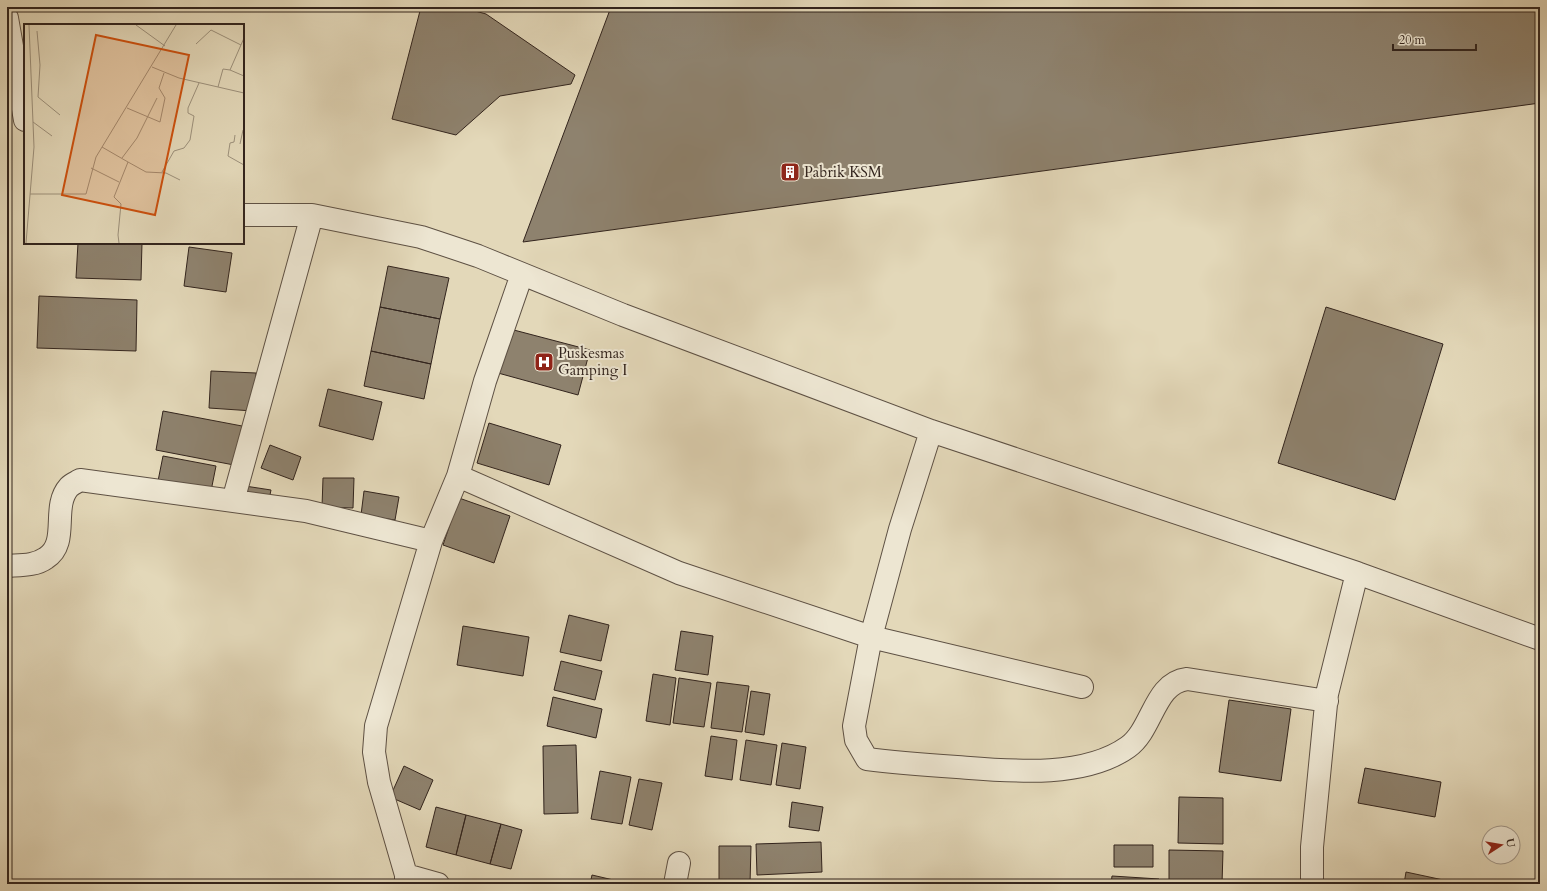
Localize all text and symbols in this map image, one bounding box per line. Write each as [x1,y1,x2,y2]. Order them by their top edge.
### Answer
inset map [24,24,244,244]
scale bar [1393,26,1476,52]
text: 20 m [1399,32,1426,48]
building icon: Pabrik KSM [779,161,801,183]
place label: Pabrik KSM [804,162,882,182]
place label: Puskesmas Gamping I [558,343,627,380]
hospital icon: Puskesmas Gamping I [533,351,555,373]
north arrow [1481,825,1521,865]
text: U [1502,837,1519,849]

